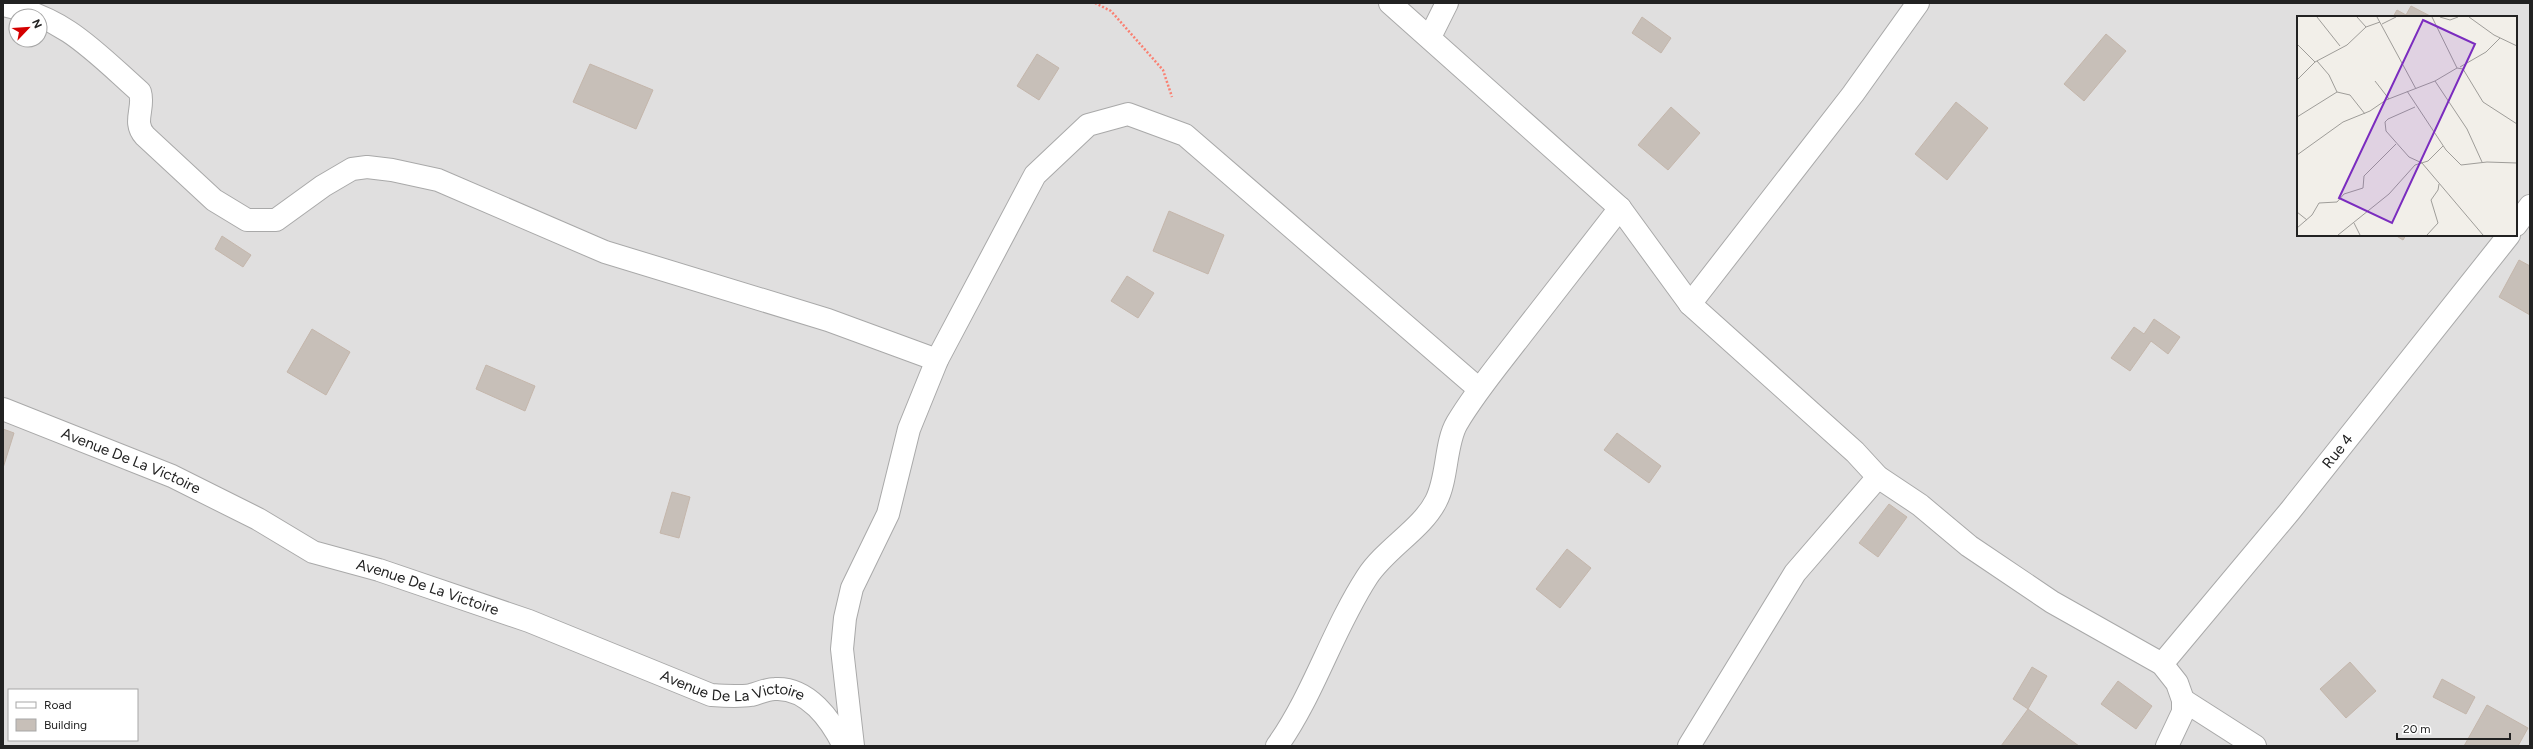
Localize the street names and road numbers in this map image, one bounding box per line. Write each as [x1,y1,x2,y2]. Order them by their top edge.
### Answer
street label: Avenue De La Victoire [59,424,204,498]
street label: Rue 4 [2318,430,2357,472]
street label: Avenue De La Victoire [354,555,501,619]
street label: Avenue De La Victoire [658,666,808,705]

